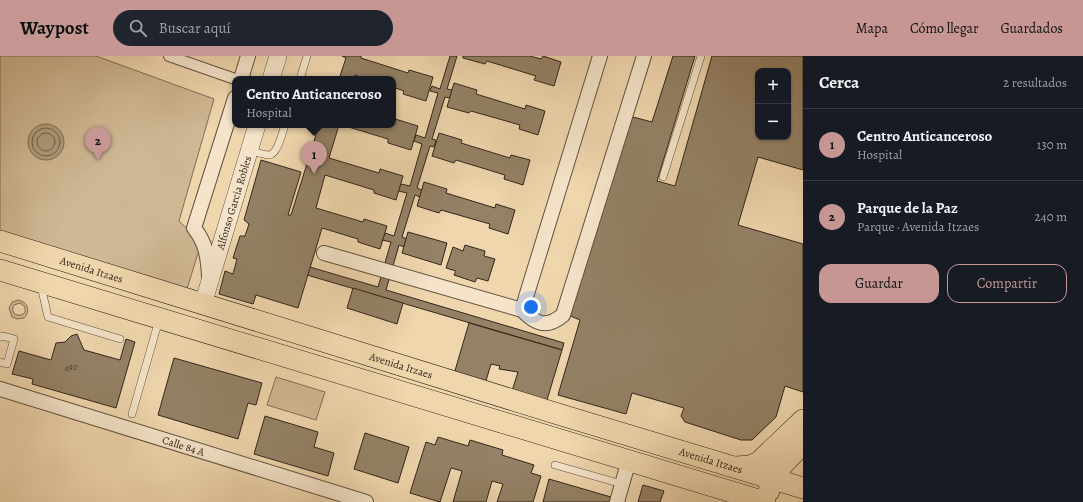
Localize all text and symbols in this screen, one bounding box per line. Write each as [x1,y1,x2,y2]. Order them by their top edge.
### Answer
search box [113,10,393,46]
text: Waypost [20,15,89,41]
icon: search [127,17,149,39]
text: Buscar aquí [159,18,231,38]
text: Mapa [856,19,888,38]
text: Cómo llegar [910,19,978,38]
text: Guardados [1000,19,1063,38]
map controls [755,68,791,140]
button: + [755,68,791,104]
text: Cerca [819,71,859,94]
text: 2 resultados [1003,74,1067,91]
popup [232,76,396,128]
text: Centro Anticanceroso [246,84,382,104]
text: Hospital [246,104,292,121]
button: − [755,104,791,140]
text: Centro Anticanceroso [857,126,992,146]
pin: 2 [85,127,111,160]
text: 1 [830,136,834,153]
text: 130 m [1037,136,1067,153]
pin: 1 [301,141,327,174]
text: Hospital [857,146,902,163]
street label: Alfonso Garcia Robles [212,154,255,252]
text: Parque de la Paz [857,198,958,218]
text: 2 [829,208,835,225]
text: 240 m [1035,208,1067,225]
text: Parque · Avenida Itzaes [857,218,979,235]
street label: Avenida Itzaes [57,252,125,286]
button: Guardar [819,264,939,303]
button: Compartir [947,264,1067,303]
your location [521,297,541,317]
street label: Avenida Itzaes [367,348,435,382]
house number: 490 [65,361,78,373]
street label: Calle 84 A [160,432,207,459]
street label: Avenida Itzaes [677,443,744,477]

